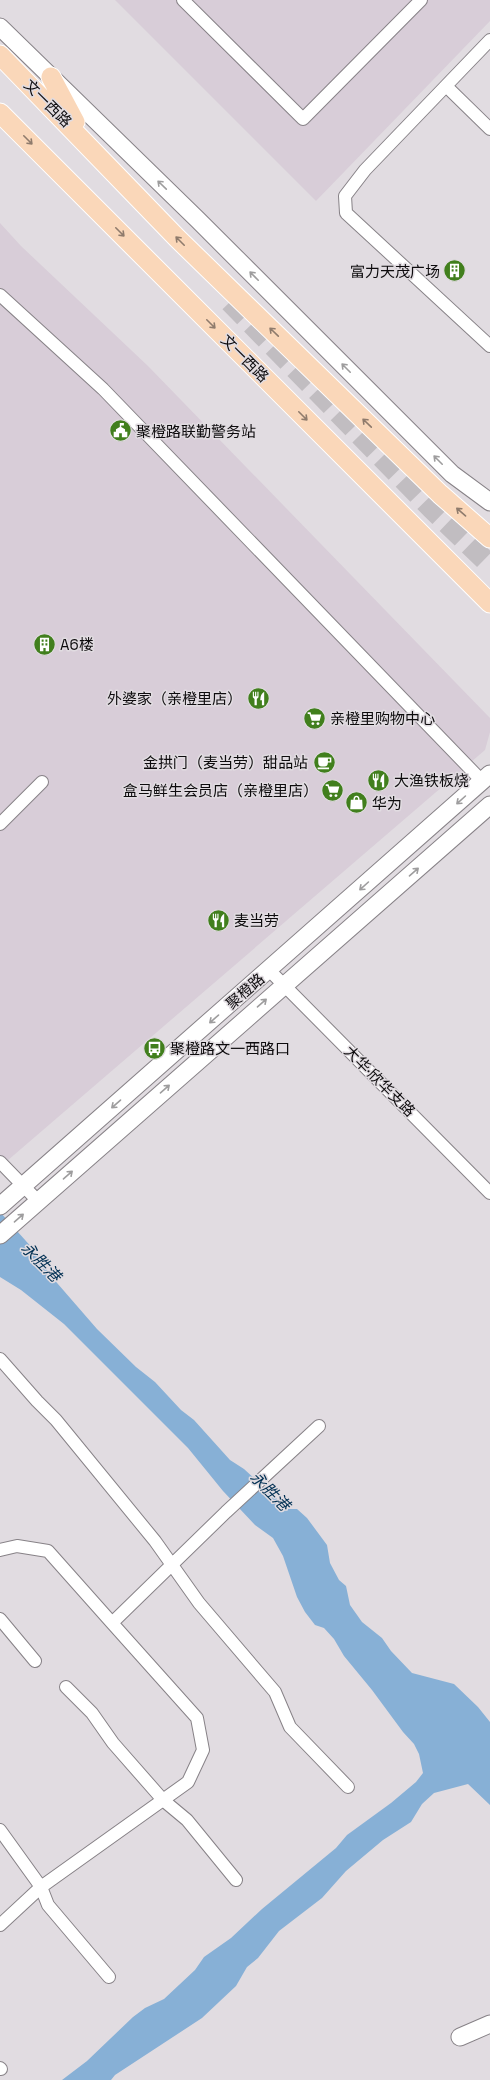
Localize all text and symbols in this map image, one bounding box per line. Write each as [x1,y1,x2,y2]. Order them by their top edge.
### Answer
street label: 文一西路 [20,75,76,131]
one-way arrow [23,135,33,145]
one-way arrow [157,180,167,189]
one-way arrow [115,227,124,237]
one-way arrow [175,236,185,246]
building icon: 富力天茂广场 [442,258,468,284]
place label: 富力天茂广场 [350,262,440,281]
one-way arrow [249,271,259,281]
one-way arrow [206,319,216,329]
one-way arrow [269,327,279,337]
street label: 文一西路 [217,330,273,386]
one-way arrow [341,363,351,373]
one-way arrow [298,411,308,421]
public building icon: 聚橙路联勤警务站 [108,418,134,444]
one-way arrow [362,418,372,427]
place label: 聚橙路联勤警务站 [136,422,256,441]
one-way arrow [433,455,443,465]
one-way arrow [455,508,466,517]
building icon: A6楼 [32,631,58,657]
place label: A6楼 [60,635,94,654]
restaurant icon: 外婆家（亲橙里店） [245,685,271,711]
place label: 外婆家（亲橙里店） [107,689,242,708]
supermarket icon: 亲橙里购物中心 [302,705,328,731]
place label: 亲橙里购物中心 [330,709,435,728]
cafe icon: 金拱门（麦当劳）甜品站 [311,749,337,775]
place label: 金拱门（麦当劳）甜品站 [143,753,308,772]
restaurant icon: 大渔铁板烧 [366,767,392,793]
place label: 大渔铁板烧 [394,771,469,790]
supermarket icon: 盒马鲜生会员店（亲橙里店） [320,777,346,803]
place label: 盒马鲜生会员店（亲橙里店） [123,781,318,800]
shop icon: 华为 [344,790,370,816]
place label: 华为 [372,794,402,813]
one-way arrow [456,795,466,805]
one-way arrow [408,867,419,876]
one-way arrow [358,882,369,891]
restaurant icon: 麦当劳 [206,907,232,933]
place label: 麦当劳 [234,911,279,930]
street label: 聚橙路 [222,969,268,1013]
one-way arrow [257,998,268,1007]
one-way arrow [208,1014,219,1023]
bus stop icon: 聚橙路文一西路口 [142,1035,168,1061]
place label: 聚橙路文一西路口 [170,1039,290,1058]
street label: 大华·欣华支路 [340,1041,420,1121]
one-way arrow [160,1084,170,1093]
one-way arrow [111,1100,121,1109]
one-way arrow [62,1170,73,1179]
one-way arrow [14,1213,24,1222]
water label: 永胜港 [17,1238,67,1288]
water label: 永胜港 [246,1467,296,1517]

